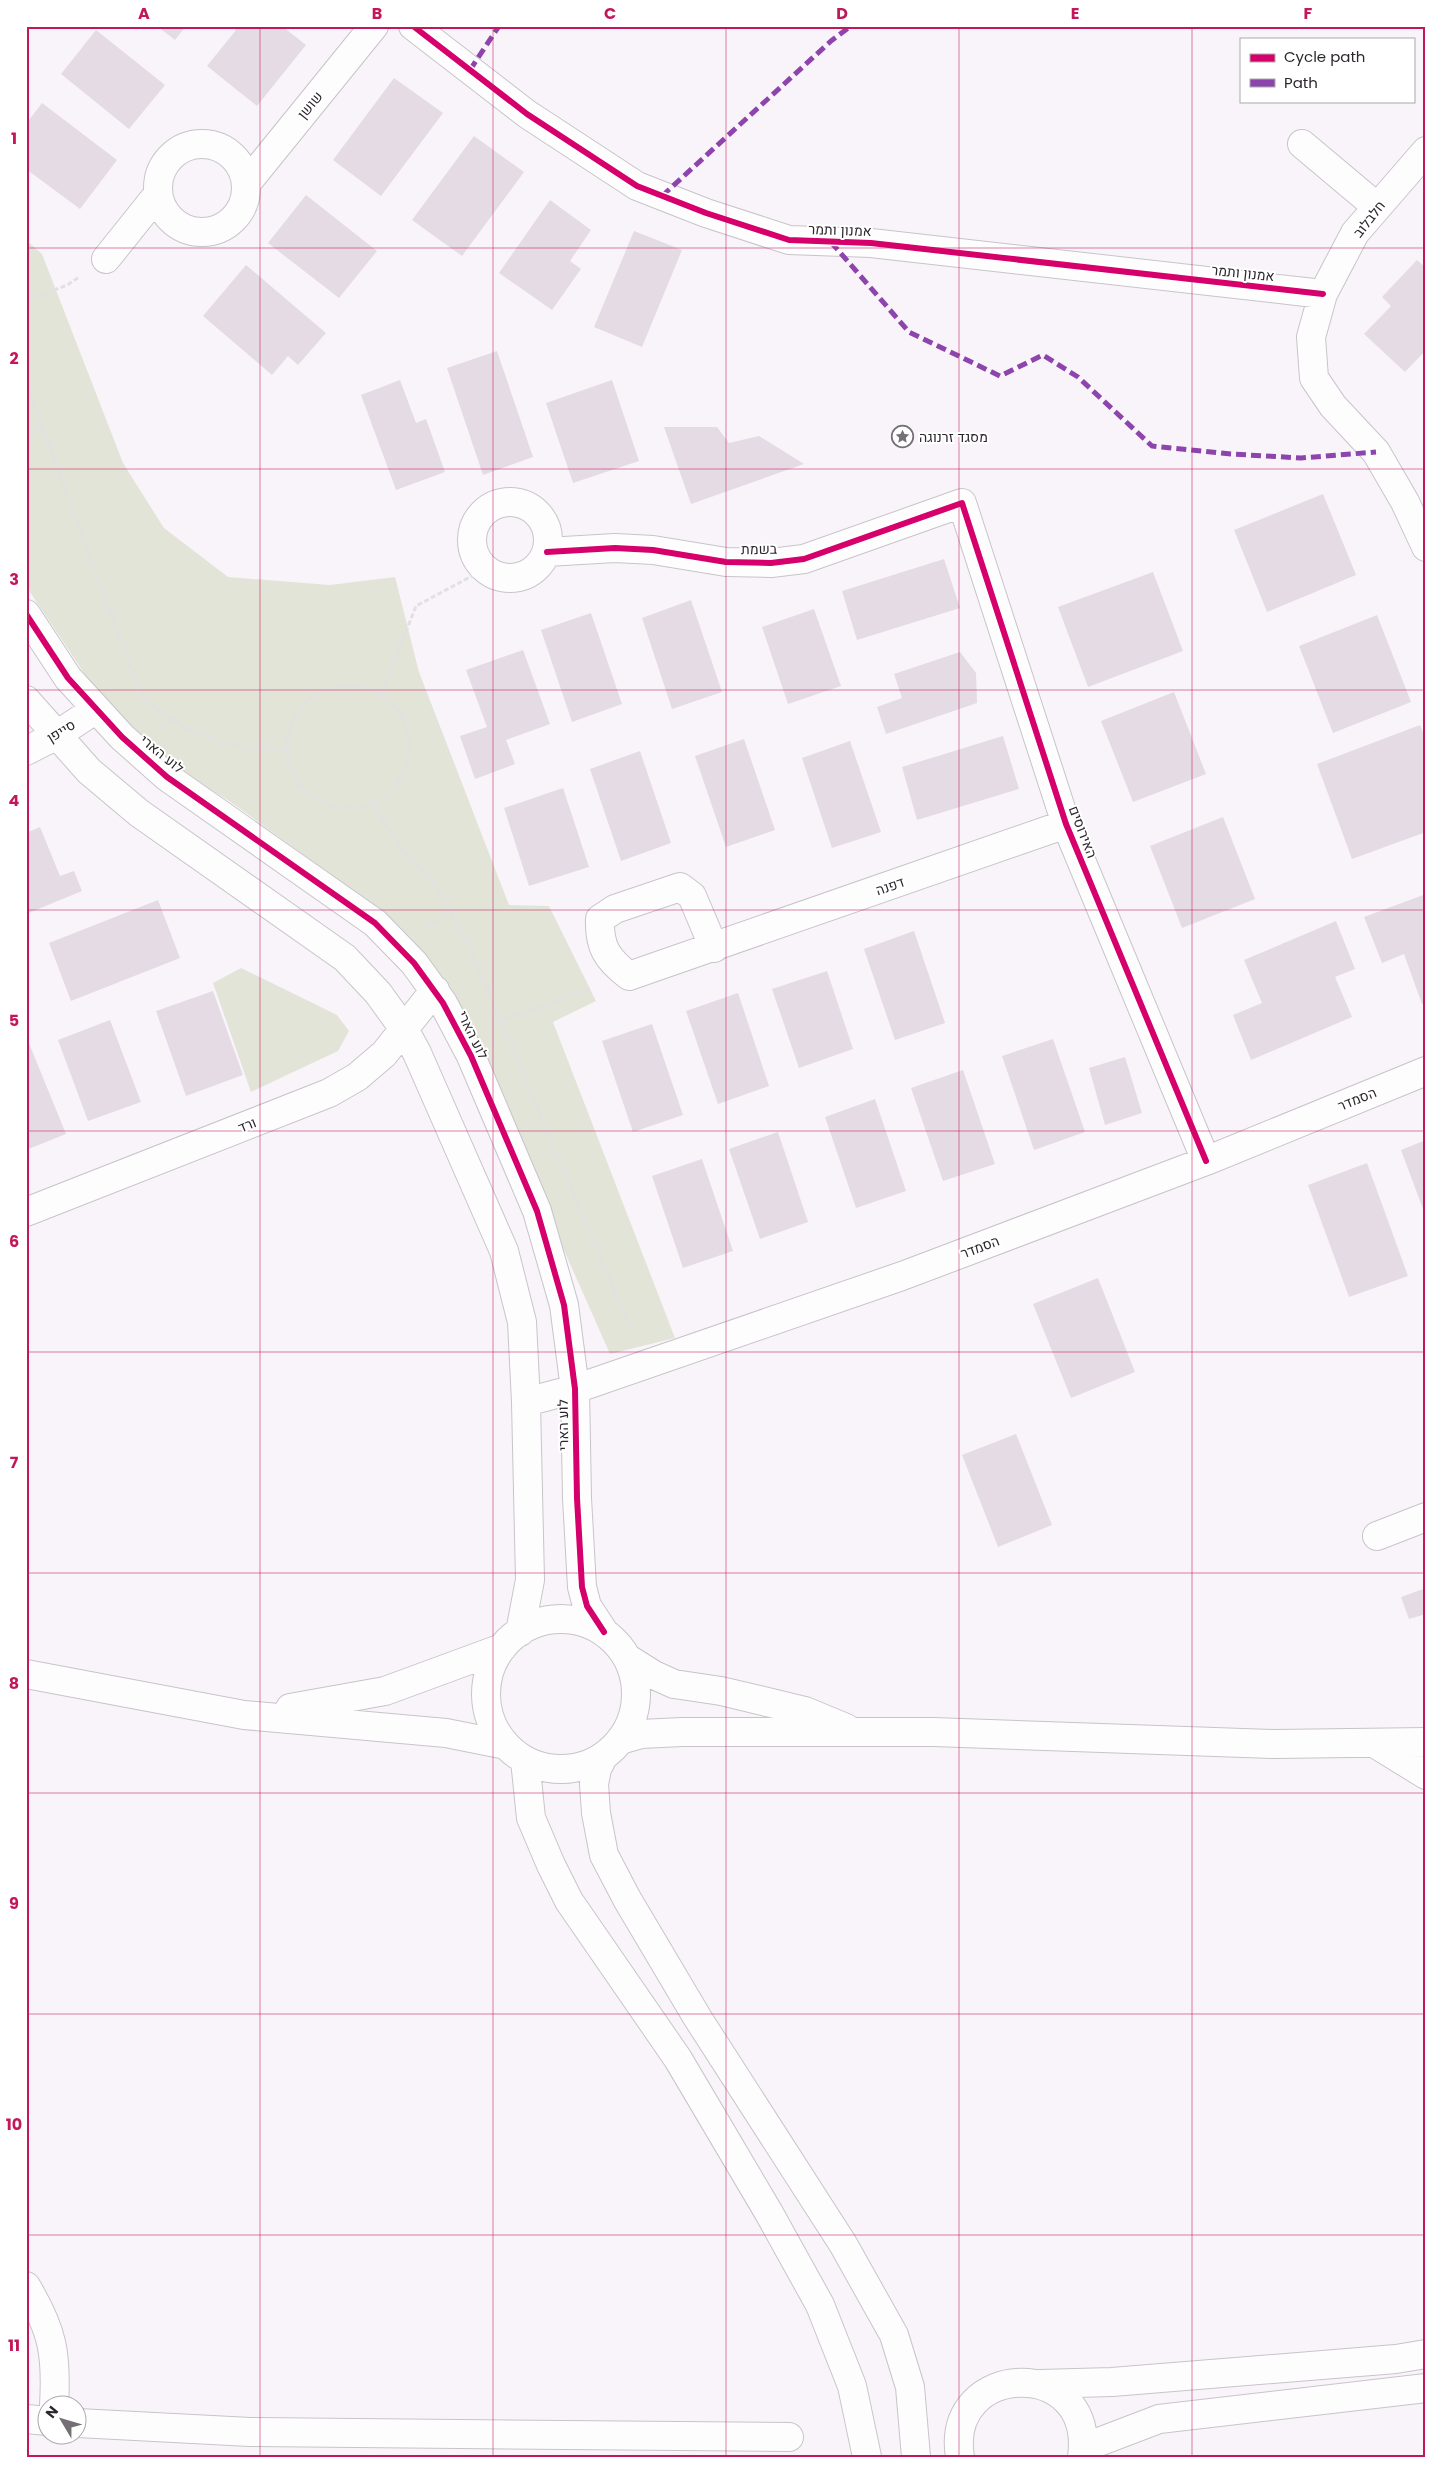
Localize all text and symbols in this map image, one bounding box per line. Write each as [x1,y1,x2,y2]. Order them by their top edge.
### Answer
text: A [138,2,150,25]
text: B [372,2,382,25]
text: C [604,2,616,25]
text: D [836,2,848,25]
text: E [1071,2,1079,25]
text: F [1304,2,1313,25]
legend [1240,38,1414,102]
text: Cycle path [1284,46,1365,67]
text: Path [1284,72,1318,93]
street label: שושן [293,87,327,123]
text: 1 [11,127,17,150]
street label: חלבלוב [1348,196,1390,242]
street label: אמנון ותמר [808,219,872,241]
street label: אמנון ותמר [1210,260,1276,286]
text: 2 [9,347,19,370]
place icon: מסגד זרנוגה [891,425,915,449]
place label: מסגד זרנוגה [919,427,988,447]
street label: בשמת [741,539,778,559]
text: 3 [9,568,19,591]
street label: סייפן [43,715,79,747]
street label: לוע הארי [136,730,188,778]
text: 4 [9,789,20,812]
street label: האירוסים [1064,803,1102,861]
street label: דפנה [873,872,907,900]
street label: לוע הארי [453,1007,493,1063]
text: 5 [9,1009,19,1032]
street label: הסמדר [1335,1082,1379,1116]
street label: ורד [235,1112,259,1138]
text: 6 [9,1230,19,1253]
street label: הסמדר [958,1230,1002,1264]
street label: לוע הארי [553,1399,573,1451]
text: 7 [10,1451,19,1474]
text: 8 [9,1672,19,1695]
text: 9 [9,1892,19,1915]
text: 10 [6,2113,22,2136]
text: 11 [8,2334,20,2357]
north arrow [38,2396,88,2446]
text: N [41,2402,63,2422]

